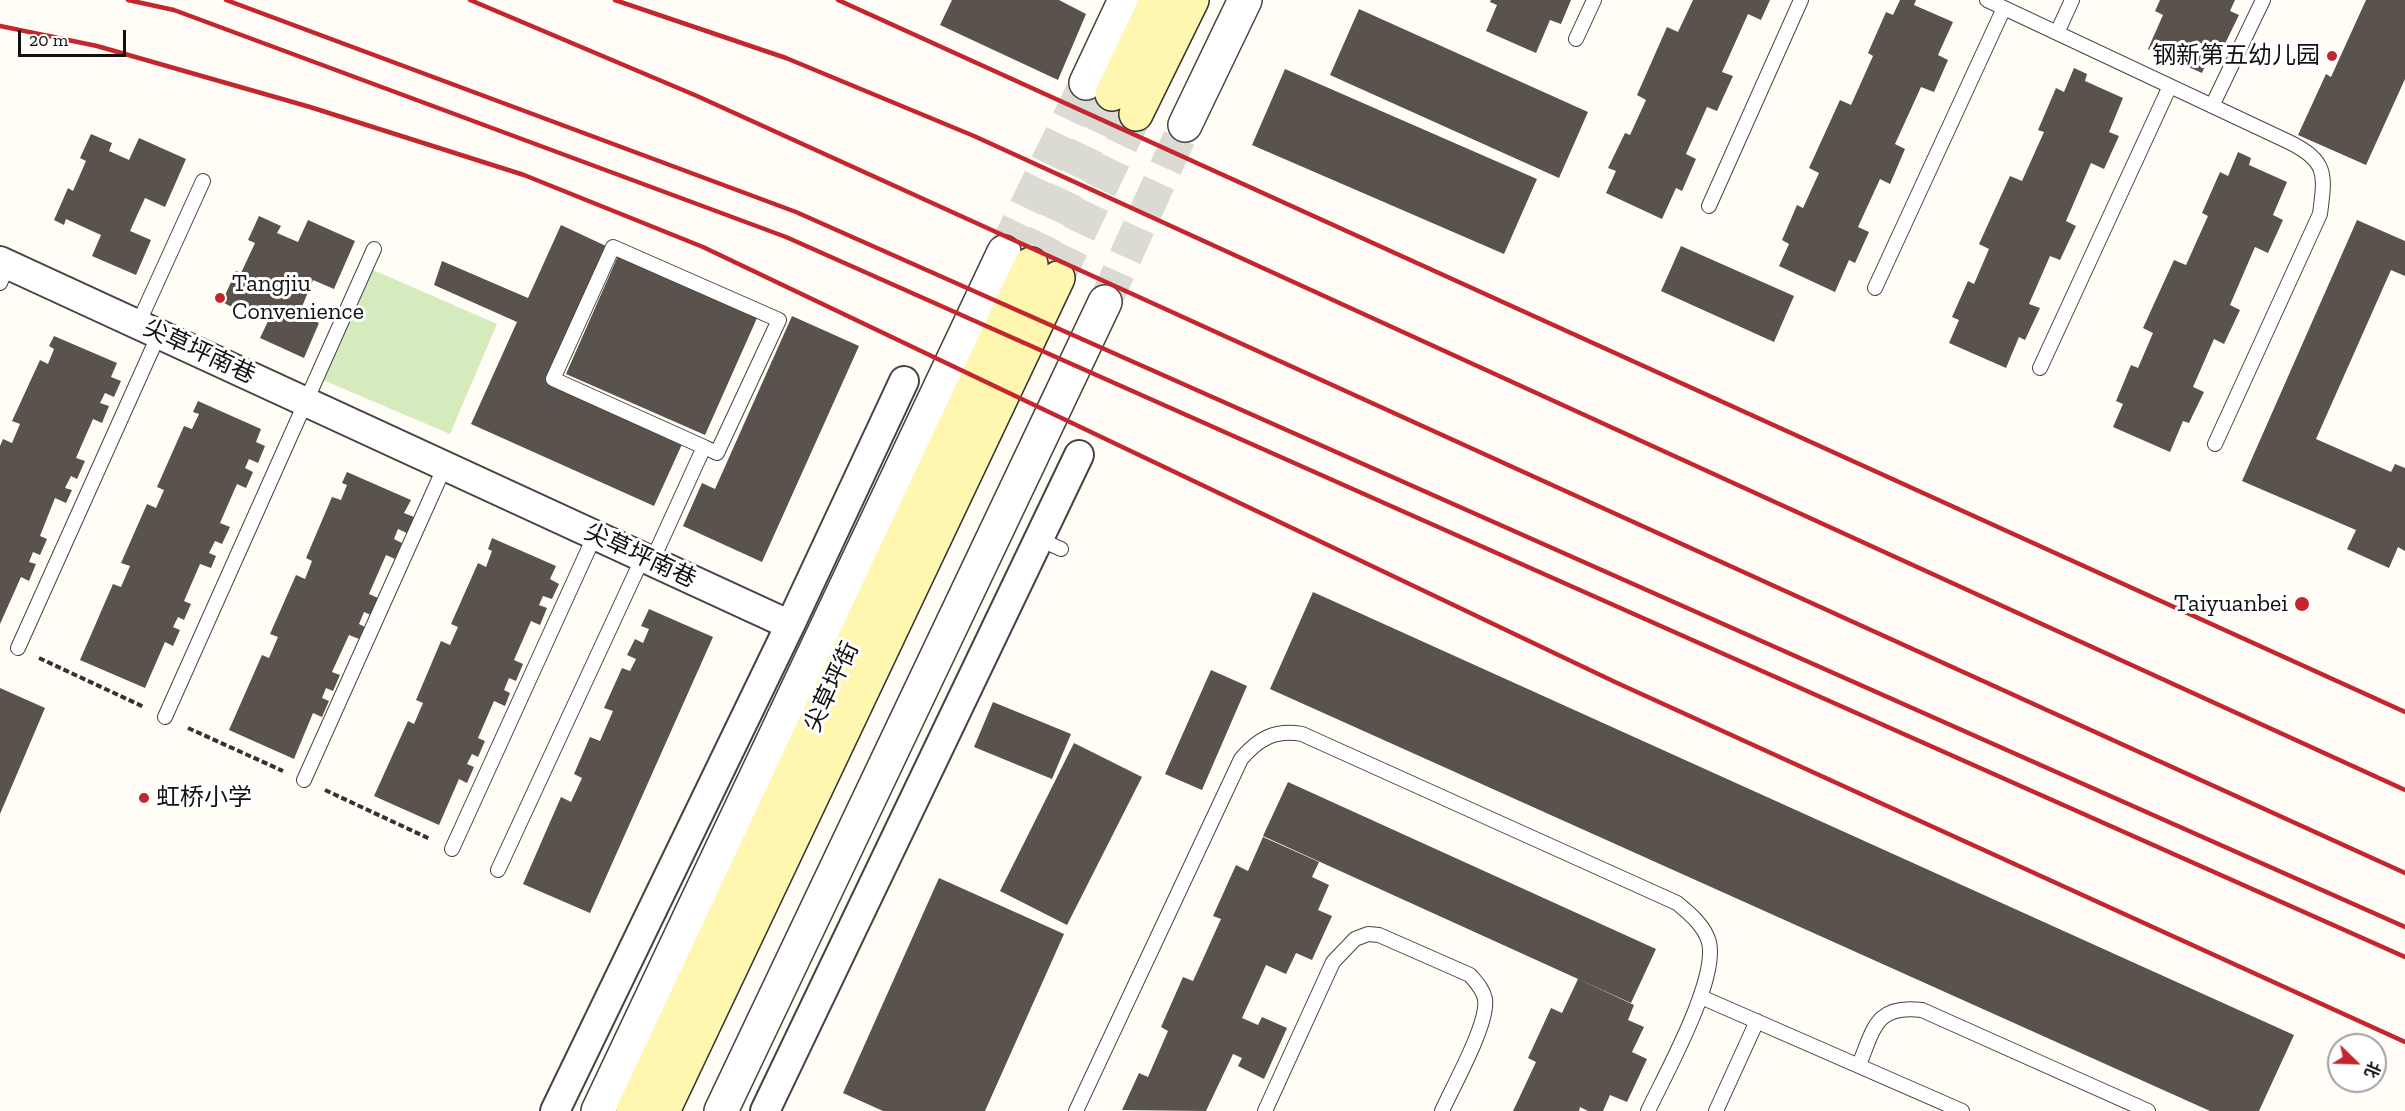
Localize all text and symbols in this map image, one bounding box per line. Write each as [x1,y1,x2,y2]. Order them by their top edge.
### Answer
scale bar [21,18,129,56]
text: 20 m [29,29,68,51]
place label: 钢新第五幼儿园 [2152,42,2320,70]
marker: 钢新第五幼儿园 [2325,49,2339,63]
place label: Tangjiu Convenience [232,270,364,326]
marker: Tangjiu Convenience [213,291,227,305]
street label: 尖草坪南巷 [139,314,259,390]
street label: 尖草坪南巷 [580,518,700,594]
place label: Taiyuanbei [2174,590,2288,618]
marker: Taiyuanbei [2293,595,2311,613]
street label: 尖草坪街 [799,637,865,737]
place label: 虹桥小学 [156,784,252,812]
marker: 虹桥小学 [137,791,151,805]
north arrow [2327,1033,2387,1093]
text: 北 [2360,1058,2384,1081]

